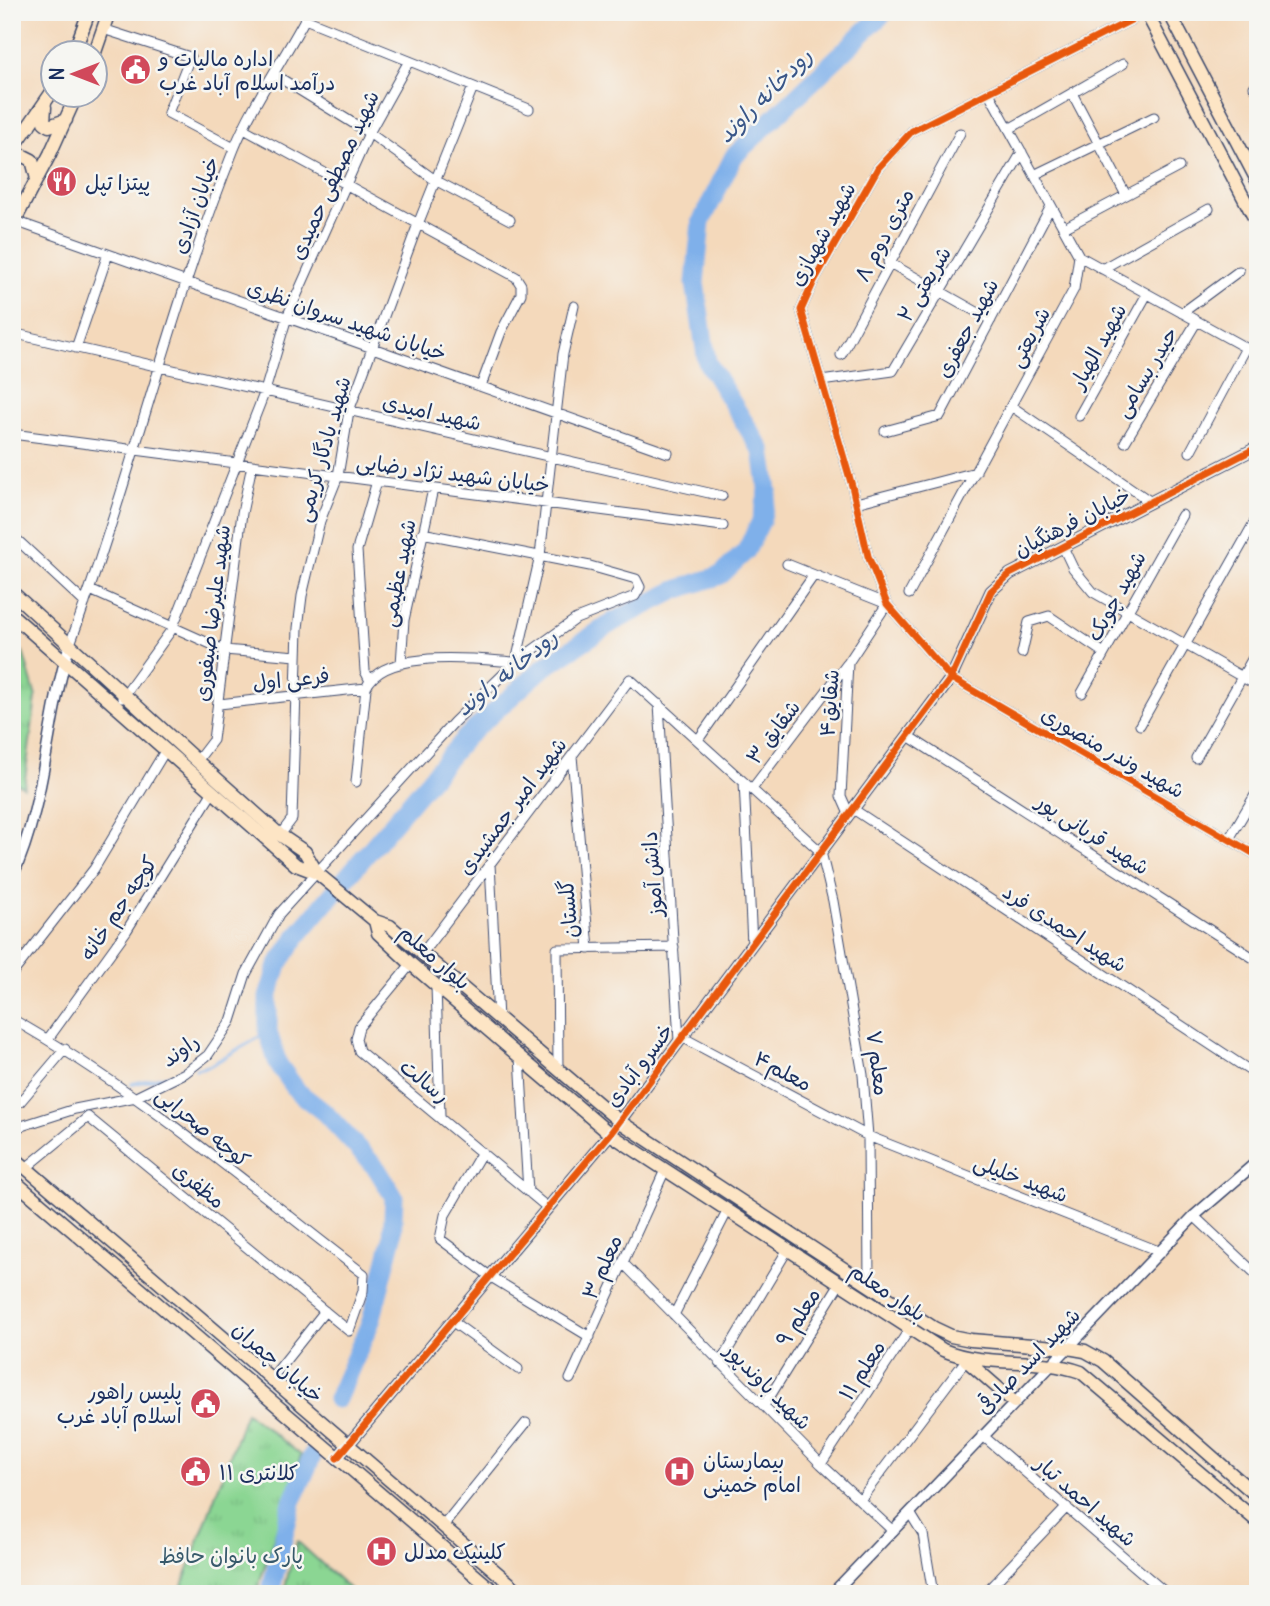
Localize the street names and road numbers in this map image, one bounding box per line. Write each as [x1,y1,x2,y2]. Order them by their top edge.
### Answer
street label: شهید مصطفی حمیدی [283,86,386,264]
street label: خیابان آزادی [165,153,225,257]
street label: شهید شهبازی [782,177,862,291]
street label: ۸ متری دوم [848,184,923,288]
street label: شریعتی ۲ [891,241,958,327]
street label: خیابان شهید سروان نظری [244,273,450,367]
street label: شهید جعفری [930,274,1004,382]
street label: شهید الهیار [1063,299,1132,395]
street label: شریعتی [1002,302,1057,372]
street label: حیدر بسامی [1108,322,1185,423]
street label: شهید یادگار کریمی [289,373,358,525]
street label: شهید امیدی [380,388,484,436]
street label: خیابان شهید نژاد رضایی [355,448,551,499]
street label: خیابان فرهنگیان [1009,481,1135,563]
street label: شهید عظیمی [374,517,423,629]
street label: شهید علیرضا صیفوری [188,523,236,703]
street label: شهید چوبک [1080,546,1152,646]
street label: فرعی اول [251,662,331,697]
street label: شقایق۴ [813,668,845,738]
street label: شقایق ۳ [740,694,806,770]
street label: شهید وندر منصوری [1037,700,1189,804]
street label: شهید امیر جمشیدی [451,732,573,880]
street label: شهید قربانی پور [1029,786,1155,881]
street label: دانش آموز [636,830,669,920]
street label: کوچه جم خانه [73,850,166,967]
street label: شهید احمدی فرد [998,878,1132,978]
street label: گلستان [552,879,584,939]
street label: بلوار معلم [392,918,477,998]
street label: خسرو آبادی [599,1018,679,1112]
street label: راوند [156,1027,204,1073]
street label: معلم ۷ [858,1029,895,1098]
street label: معلم۴ [748,1045,817,1100]
street label: رسالت [395,1053,455,1109]
street label: کوچه صحرایی [150,1081,256,1174]
street label: شهید خلیلی [970,1148,1072,1209]
street label: مظفری [167,1156,231,1214]
street label: معلم ۳ [576,1230,631,1305]
street label: بلوار معلم [843,1257,931,1330]
street label: معلم ۹ [770,1283,829,1353]
street label: شهید اسد صادقی [970,1302,1086,1420]
street label: خیابان چمران [227,1315,329,1409]
street label: معلم ۱۱ [833,1335,894,1407]
street label: شهید باوندپور [718,1336,818,1436]
street label: شهید احمد تبار [1028,1448,1142,1552]

